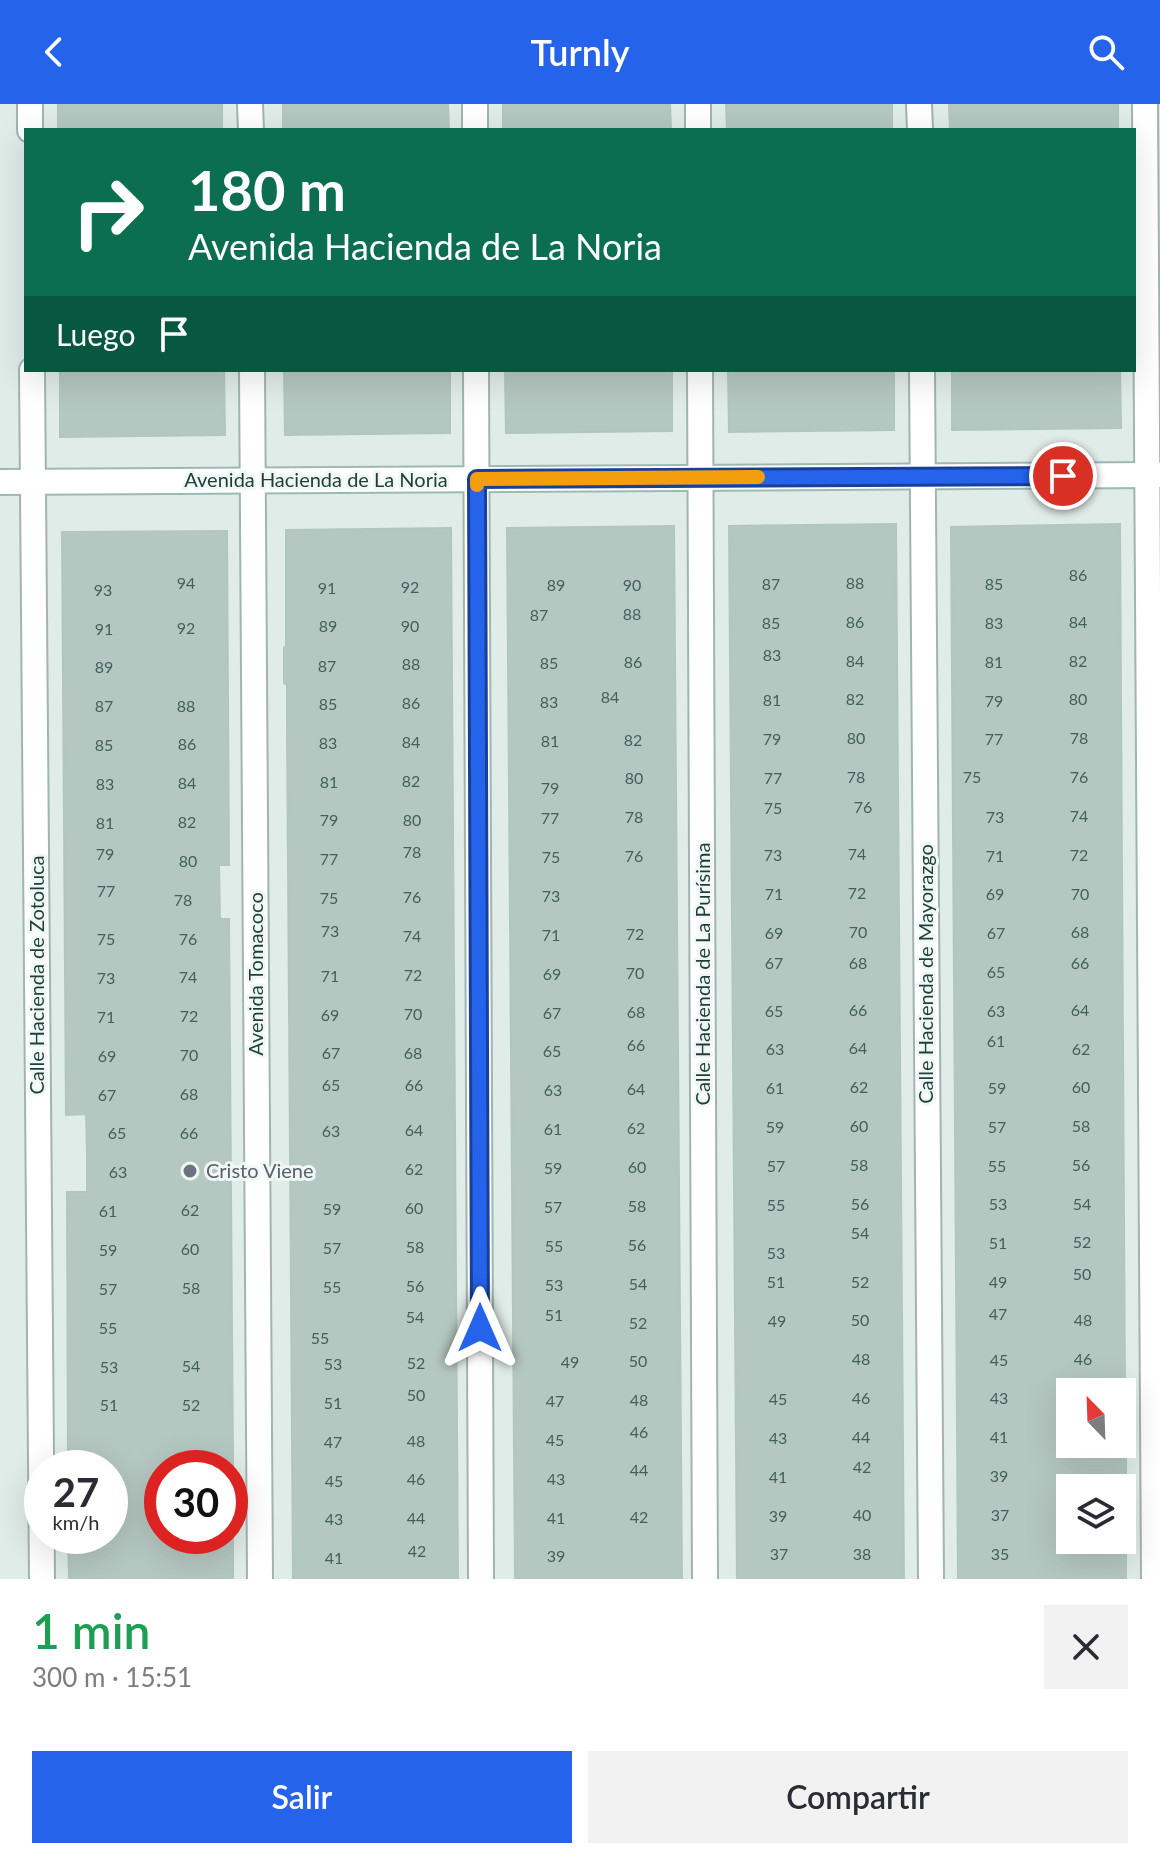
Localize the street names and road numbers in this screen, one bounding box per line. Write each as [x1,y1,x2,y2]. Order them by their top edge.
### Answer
street label: Avenida Hacienda de La Noria [184,467,448,491]
street label: Calle Hacienda de La Purísima [690,843,714,1105]
street label: Calle Hacienda de Mayorazgo [913,844,937,1104]
street label: Calle Hacienda de Zotoluca [24,855,48,1095]
street label: Avenida Tomacoco [243,892,267,1056]

